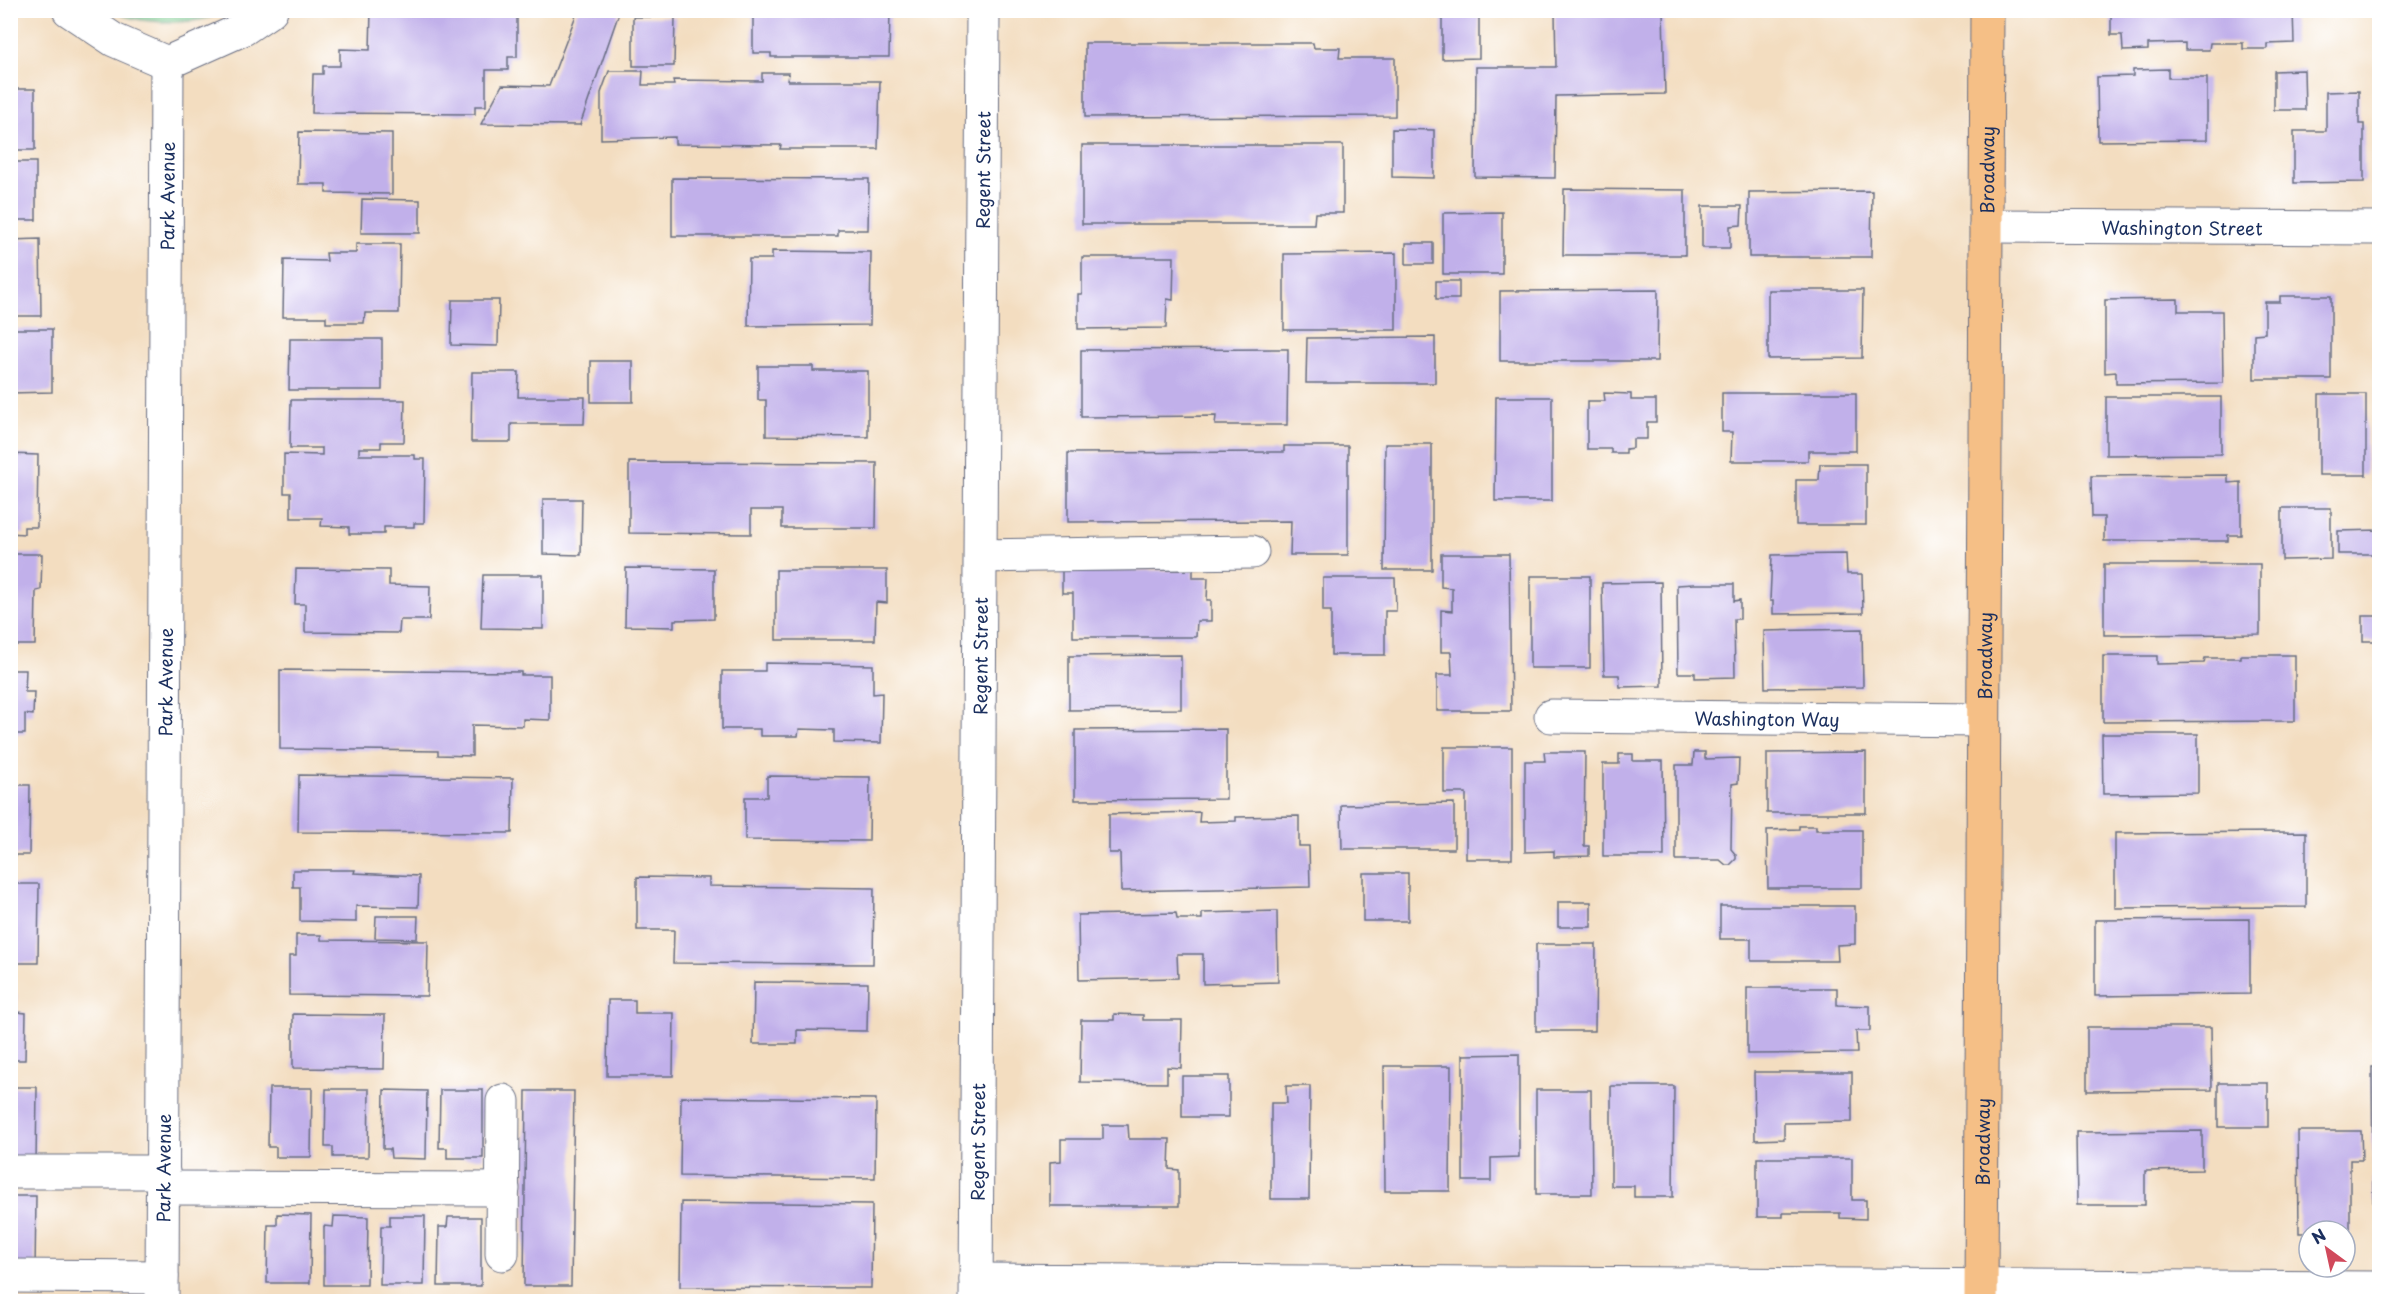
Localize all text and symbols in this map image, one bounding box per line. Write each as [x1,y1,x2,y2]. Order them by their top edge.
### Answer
street label: Regent Street [968,111,996,229]
street label: Broadway [1973,126,2000,214]
street label: Park Avenue [153,141,180,250]
street label: Washington Street [2101,213,2263,241]
street label: Regent Street [966,597,993,715]
street label: Broadway [1970,612,1998,700]
street label: Park Avenue [151,627,178,736]
street label: Washington Way [1694,704,1840,732]
street label: Regent Street [963,1083,991,1201]
street label: Broadway [1968,1098,1995,1186]
street label: Park Avenue [149,1113,176,1222]
north arrow [2297,1219,2357,1279]
text: N [2306,1222,2330,1249]

